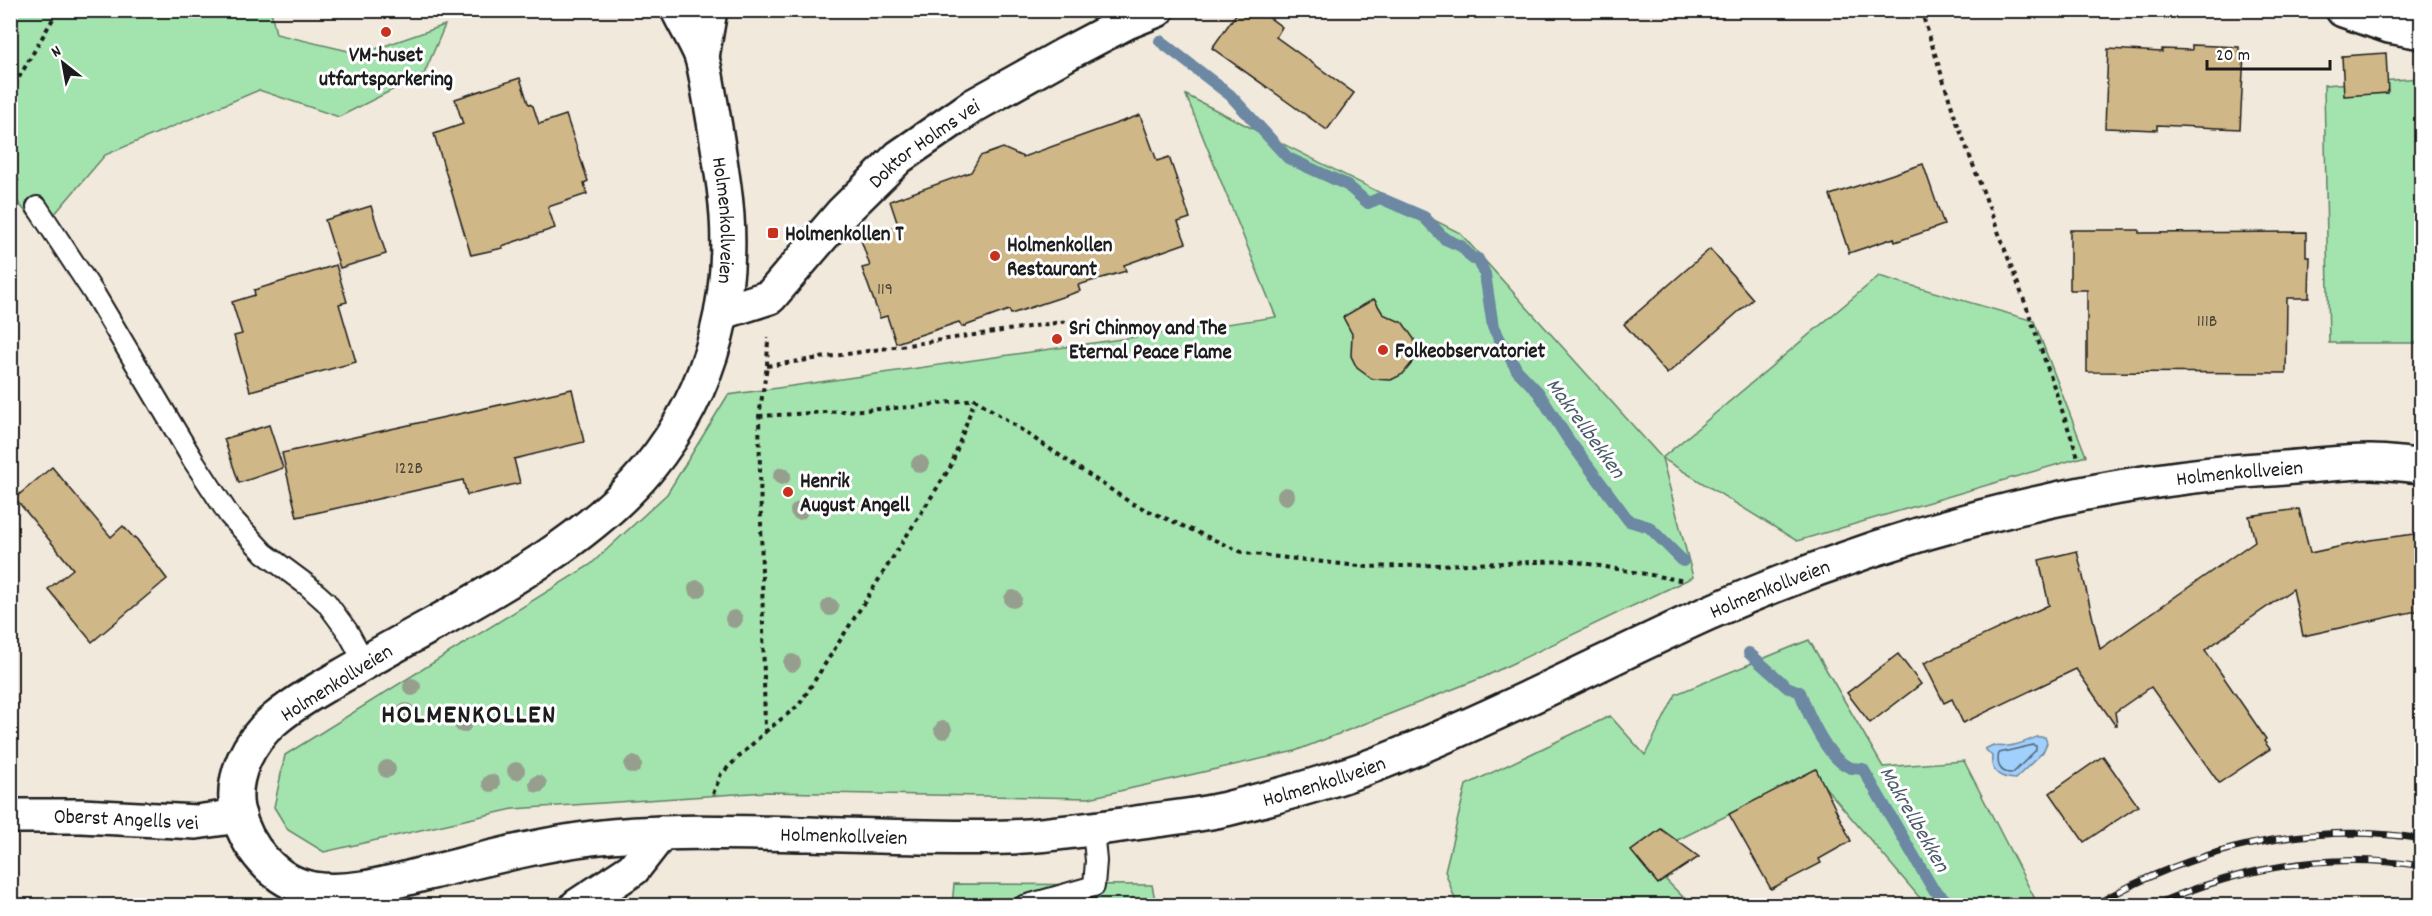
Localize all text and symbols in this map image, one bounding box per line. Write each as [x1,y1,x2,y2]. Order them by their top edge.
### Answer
marker: VM-huset utfartsparkering [379,25,393,39]
north arrow [33,33,93,93]
scale bar [2207,33,2330,71]
text: N [47,40,66,64]
place label: VM-huset utfartsparkering [319,42,453,96]
text: 20 m [2216,44,2250,69]
street label: Doktor Holms vei [863,93,986,197]
street label: Holmenkollveien [702,155,740,285]
place label: Holmenkollen T [785,221,904,251]
marker: Holmenkollen T [766,226,780,240]
place label: Holmenkollen Restaurant [1007,232,1113,286]
marker: Holmenkollen Restaurant [988,249,1002,263]
house number: 119 [877,278,893,303]
house number: 111B [2197,310,2217,335]
place label: Sri Chinmoy and The Eternal Peace Flame [1069,315,1232,369]
marker: Sri Chinmoy and The Eternal Peace Flame [1050,332,1064,346]
place label: Folkeobservatoriet [1395,338,1545,368]
marker: Folkeobservatoriet [1376,343,1390,357]
water label: Makrellbekken [1537,372,1632,486]
street label: Holmenkollveien [2175,454,2304,496]
house number: 122B [395,457,423,482]
place label: Henrik August Angell [800,468,911,522]
marker: Henrik August Angell [781,485,795,499]
street label: Holmenkollveien [1706,553,1835,629]
street label: Holmenkollveien [276,638,399,731]
district label: HOLMENKOLLEN [381,697,557,736]
street label: Holmenkollveien [1260,750,1391,817]
water label: Makrellbekken [1870,761,1956,879]
street label: Oberst Angells vei [54,804,201,840]
street label: Holmenkollveien [780,821,908,855]

